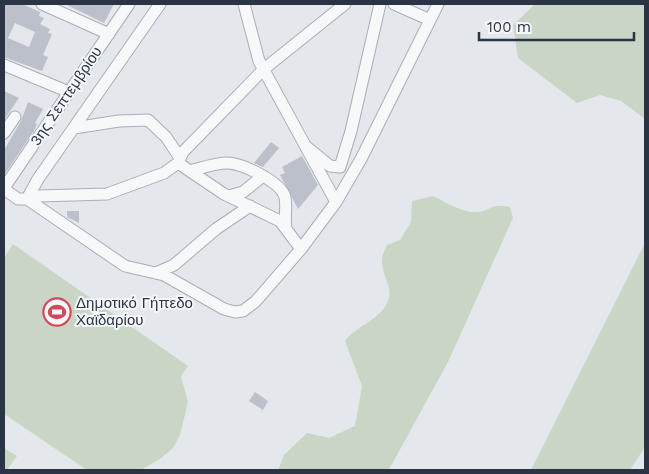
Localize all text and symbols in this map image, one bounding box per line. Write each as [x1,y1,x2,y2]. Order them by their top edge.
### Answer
scale bar [479,10,634,42]
text: 100 m [487,18,531,36]
street label: 3ης Σεπτεμβρίου [26,43,106,149]
place label: Δημοτικό Γήπεδο Χαϊδαρίου [76,294,193,329]
sports icon: Δημοτικό Γήπεδο Χαϊδαρίου [42,297,72,327]

